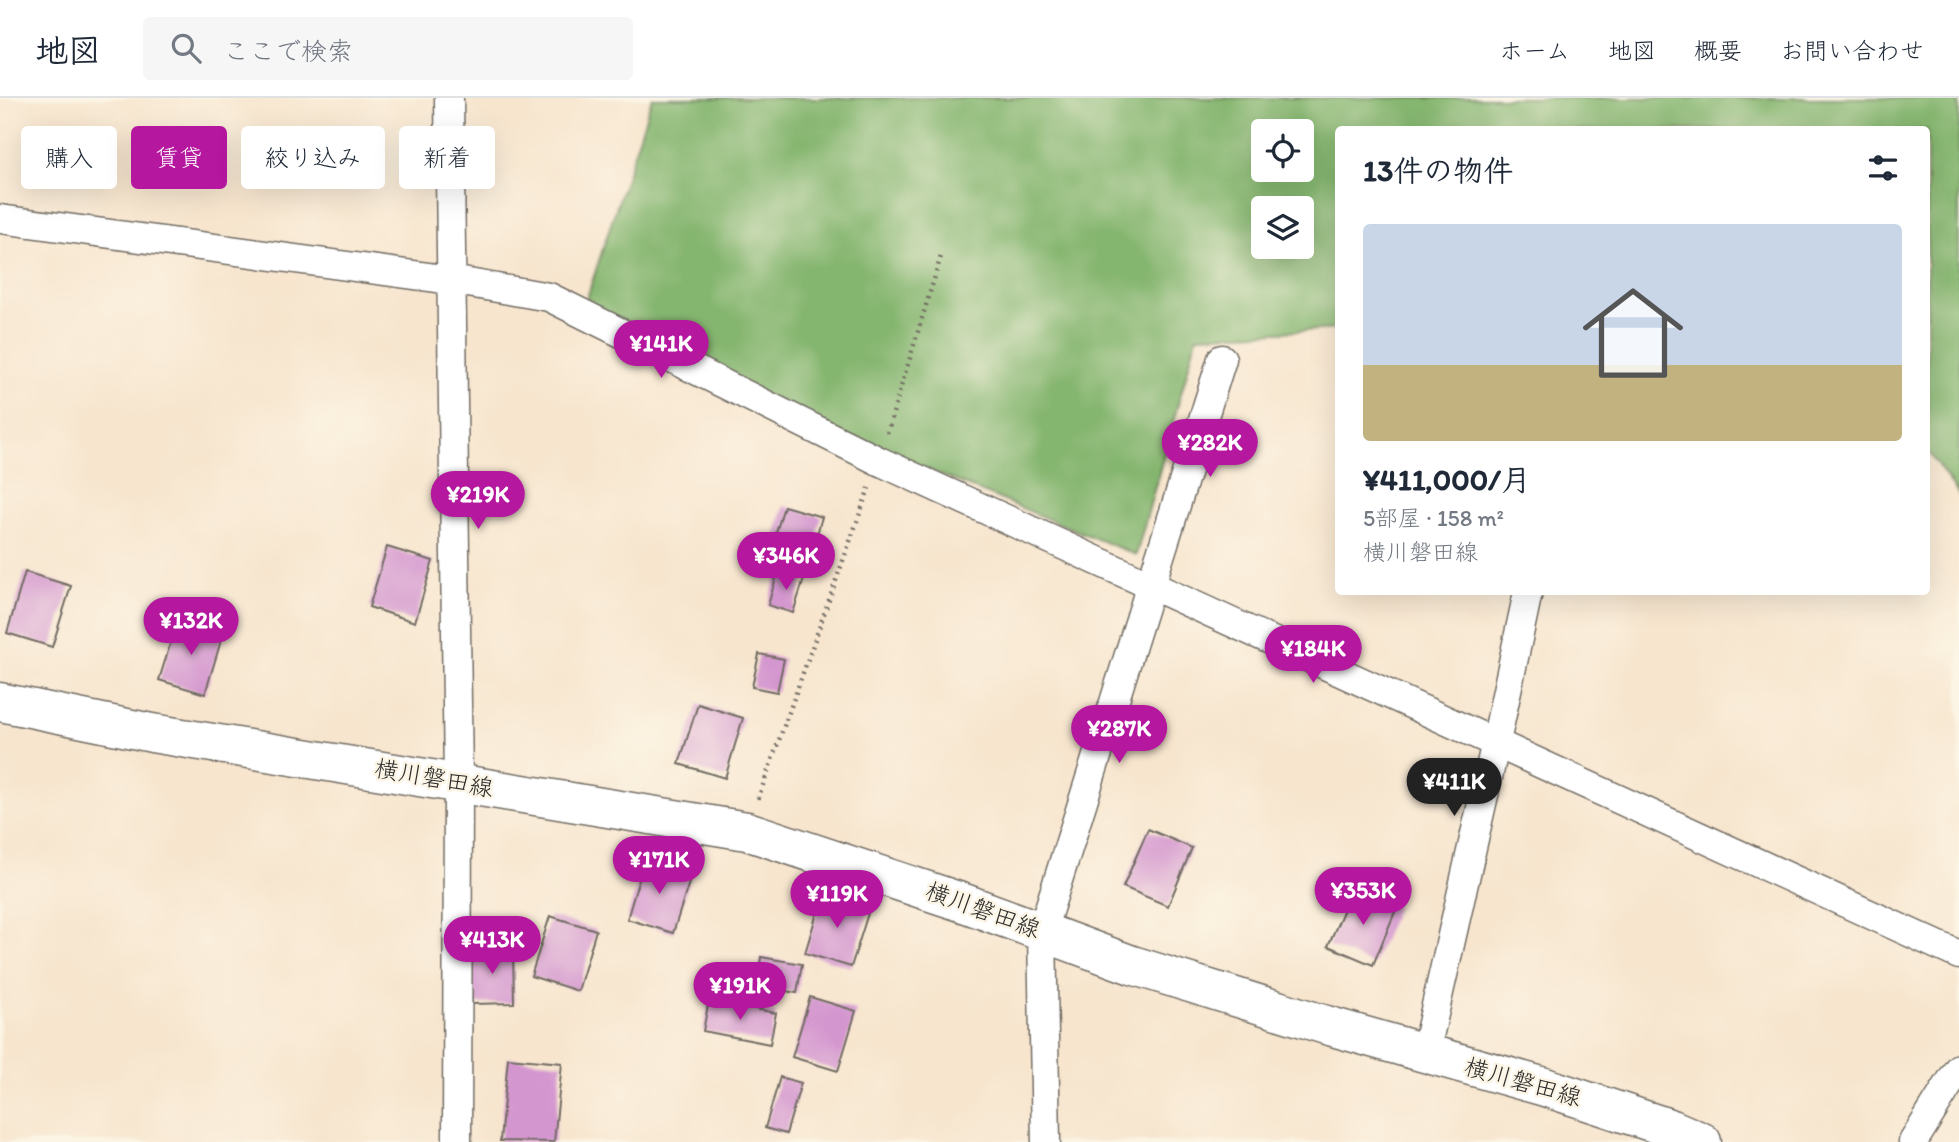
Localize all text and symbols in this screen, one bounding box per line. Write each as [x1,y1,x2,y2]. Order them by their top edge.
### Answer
search box [143,17,633,80]
icon: search [167,29,205,67]
text: 地図 [35,31,101,70]
text: ここで検索 [223,35,353,67]
text: ホーム [1499,36,1570,65]
text: 地図 [1608,36,1656,65]
text: 概要 [1694,36,1742,65]
text: お問い合わせ [1780,36,1924,65]
map controls [1251,119,1314,259]
button: locate [1251,119,1314,182]
chip: 購入 [21,126,117,189]
chip: 賃貸 [131,126,227,189]
chip: 絞り込み [241,126,385,189]
chip: 新着 [399,126,495,189]
icon: filters [1864,149,1902,187]
text: 13件の物件 [1363,152,1513,189]
button: layers [1251,196,1314,259]
icon: home [1570,270,1696,396]
pin: ¥141K [612,320,710,380]
text: ¥141K [630,329,692,357]
pin: ¥282K [1161,420,1259,479]
text: ¥282K [1178,428,1242,456]
text: ¥411,000/月 [1363,461,1531,498]
pin: ¥219K [429,472,527,531]
text: ¥219K [447,480,509,508]
text: 5部屋 · 158 m² [1363,504,1504,532]
pin: ¥346K [737,532,835,592]
text: 横川磐田線 [1363,538,1478,566]
text: ¥346K [753,541,819,569]
pin: ¥132K [142,598,240,657]
text: ¥132K [160,606,222,634]
pin: ¥184K [1264,626,1362,685]
text: ¥184K [1281,634,1345,662]
pin: ¥287K [1070,706,1168,765]
text: ¥287K [1087,714,1151,742]
street label: 横川磐田線 [372,753,496,802]
pin: ¥411K [1405,758,1503,818]
text: ¥411K [1423,767,1485,795]
pin: ¥171K [610,836,708,896]
text: ¥171K [629,845,689,873]
pin: ¥353K [1314,868,1412,927]
pin: ¥119K [788,870,886,930]
street label: 横川磐田線 [922,875,1045,944]
text: ¥353K [1331,876,1395,904]
text: ¥119K [807,879,867,907]
pin: ¥413K [443,916,541,976]
text: ¥413K [460,925,524,953]
pin: ¥191K [691,962,789,1022]
text: ¥191K [710,971,770,999]
street label: 横川磐田線 [1461,1051,1585,1112]

